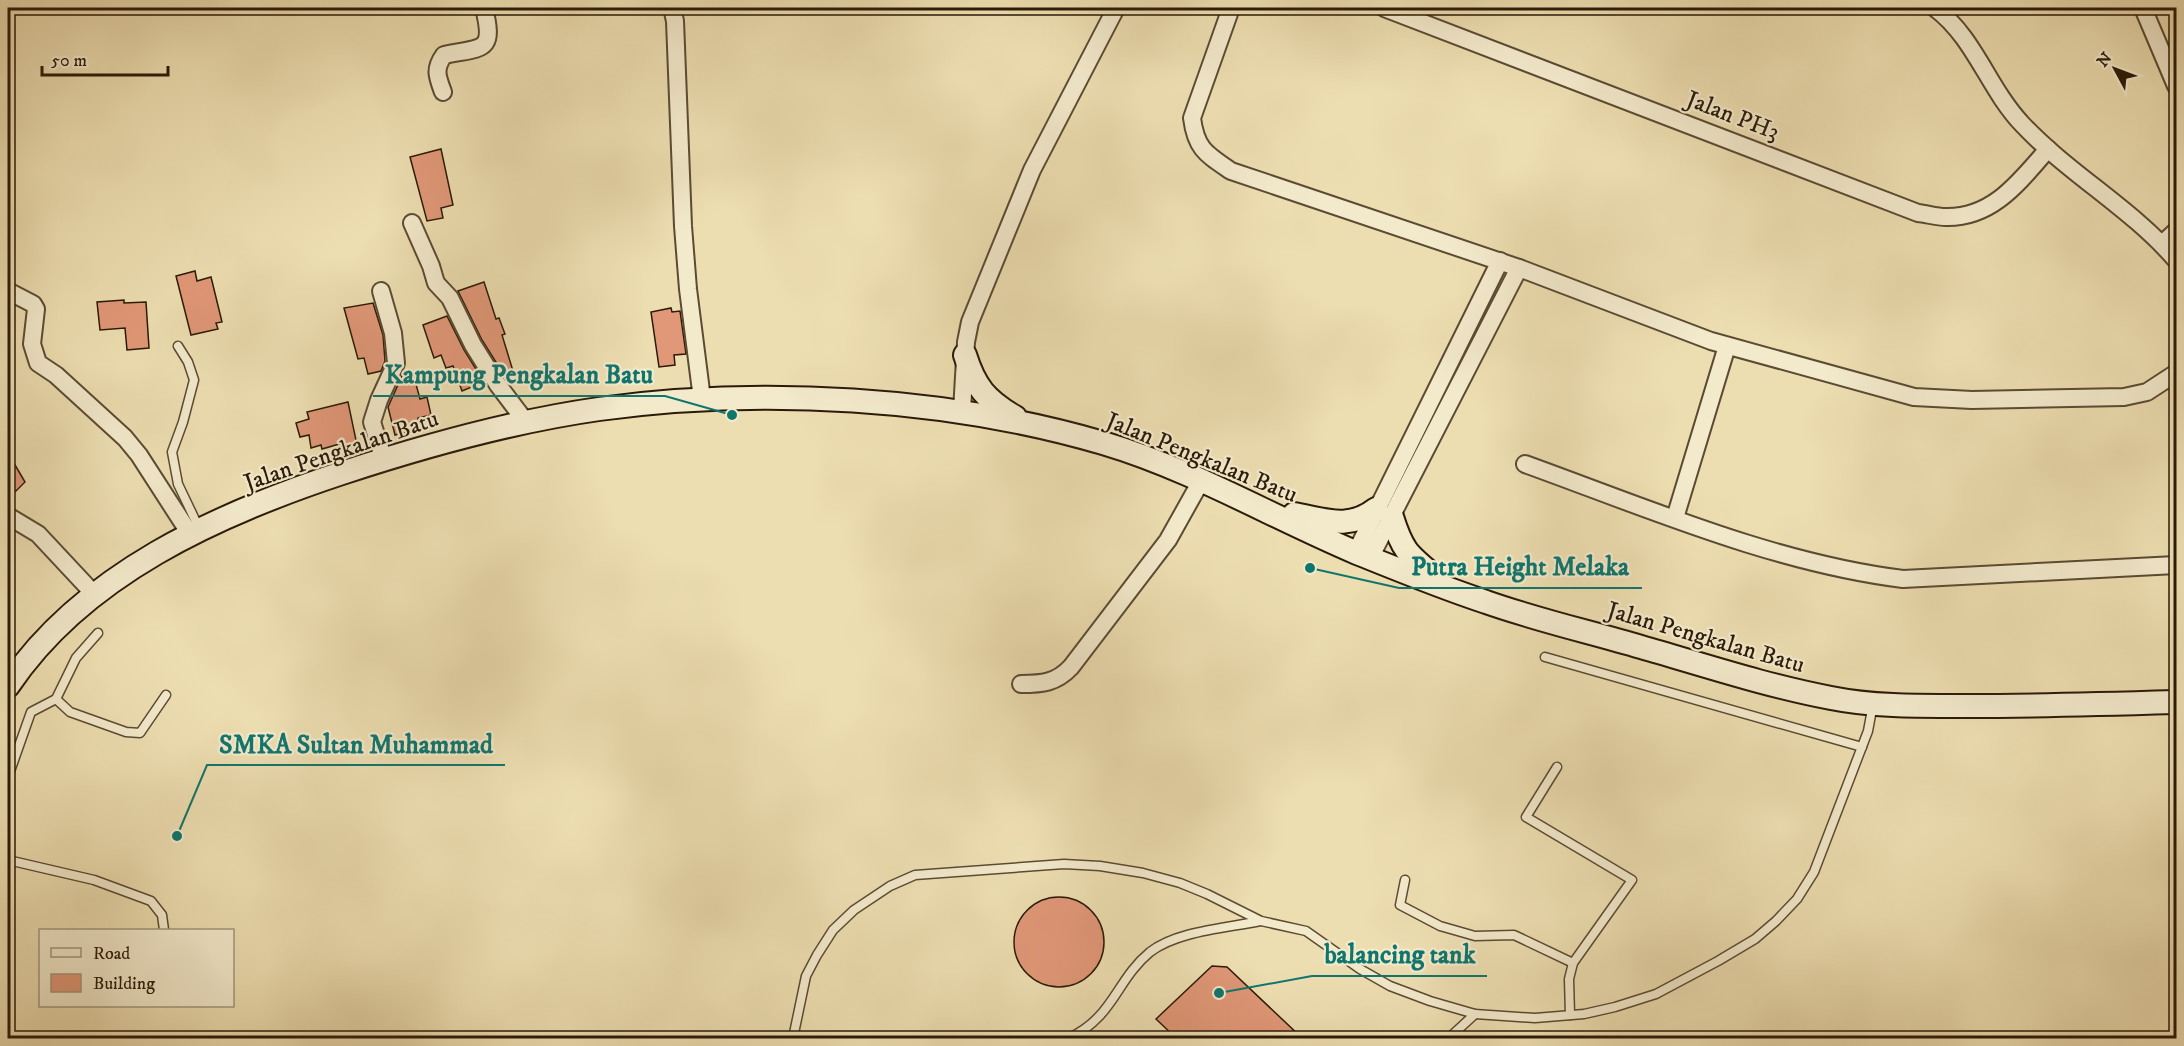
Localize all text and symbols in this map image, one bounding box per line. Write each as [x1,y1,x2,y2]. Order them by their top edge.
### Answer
scale bar [42,39,168,77]
north arrow [2085,39,2145,99]
text: N [2093,48,2116,71]
text: 50 m [51,50,87,72]
street label: Jalan PH3 [1680,84,1783,147]
callout: Kampung Pengkalan Batu [373,352,665,396]
text: Kampung Pengkalan Batu [385,359,654,392]
street label: Jalan Pengkalan Batu [238,404,443,499]
street label: Jalan Pengkalan Batu [1100,405,1302,510]
callout: Putra Height Melaka [1399,544,1642,588]
text: Putra Height Melaka [1411,551,1630,584]
street label: Jalan Pengkalan Batu [1602,595,1808,680]
callout: SMKA Sultan Muhammad [207,721,505,765]
text: SMKA Sultan Muhammad [219,729,494,762]
legend [39,929,234,1007]
callout: balancing tank [1312,932,1487,976]
text: balancing tank [1323,939,1477,972]
text: Road [93,943,130,965]
text: Building [93,973,155,995]

